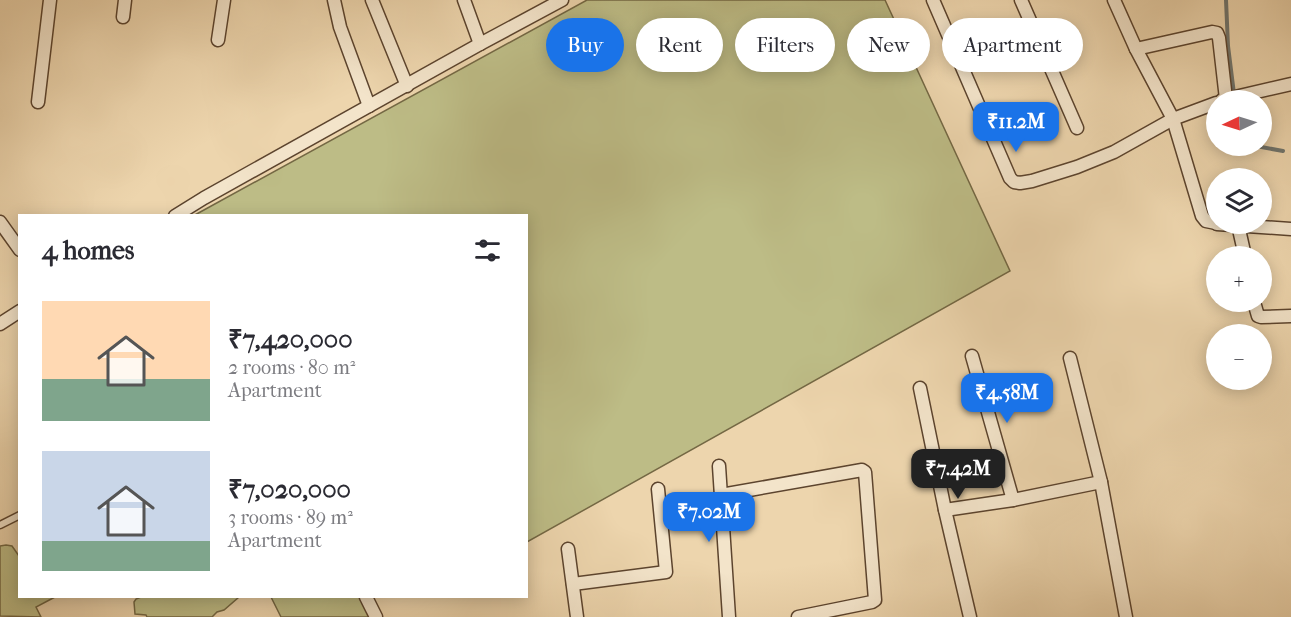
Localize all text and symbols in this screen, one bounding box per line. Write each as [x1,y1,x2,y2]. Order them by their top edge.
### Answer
chip: Buy [546,18,624,72]
chip: Rent [636,18,723,72]
chip: Filters [735,18,835,72]
chip: New [847,18,930,72]
chip: Apartment [942,18,1083,72]
north arrow [1206,90,1272,156]
map controls [1206,90,1272,390]
pin: ₹11.2M [967,102,1065,153]
text: ₹11.2M [987,110,1045,133]
button: layers [1206,168,1272,234]
icon: filters [471,234,504,267]
text: 4 homes [42,235,134,266]
button: + [1206,246,1272,312]
text: ₹7,420,000 [228,324,353,355]
button: − [1206,324,1272,390]
icon: home [90,325,162,397]
text: 2 rooms · 80 m² [228,356,355,379]
pin: ₹4.58M [958,373,1056,424]
text: Apartment [228,379,322,402]
text: ₹4.58M [975,381,1039,404]
pin: ₹7.42M [909,449,1007,500]
text: ₹7.42M [925,457,991,480]
text: ₹7,020,000 [228,474,351,505]
icon: home [90,475,162,547]
pin: ₹7.02M [660,492,758,543]
text: ₹7.02M [677,500,741,523]
text: 3 rooms · 89 m² [228,506,353,529]
text: Apartment [228,529,322,552]

